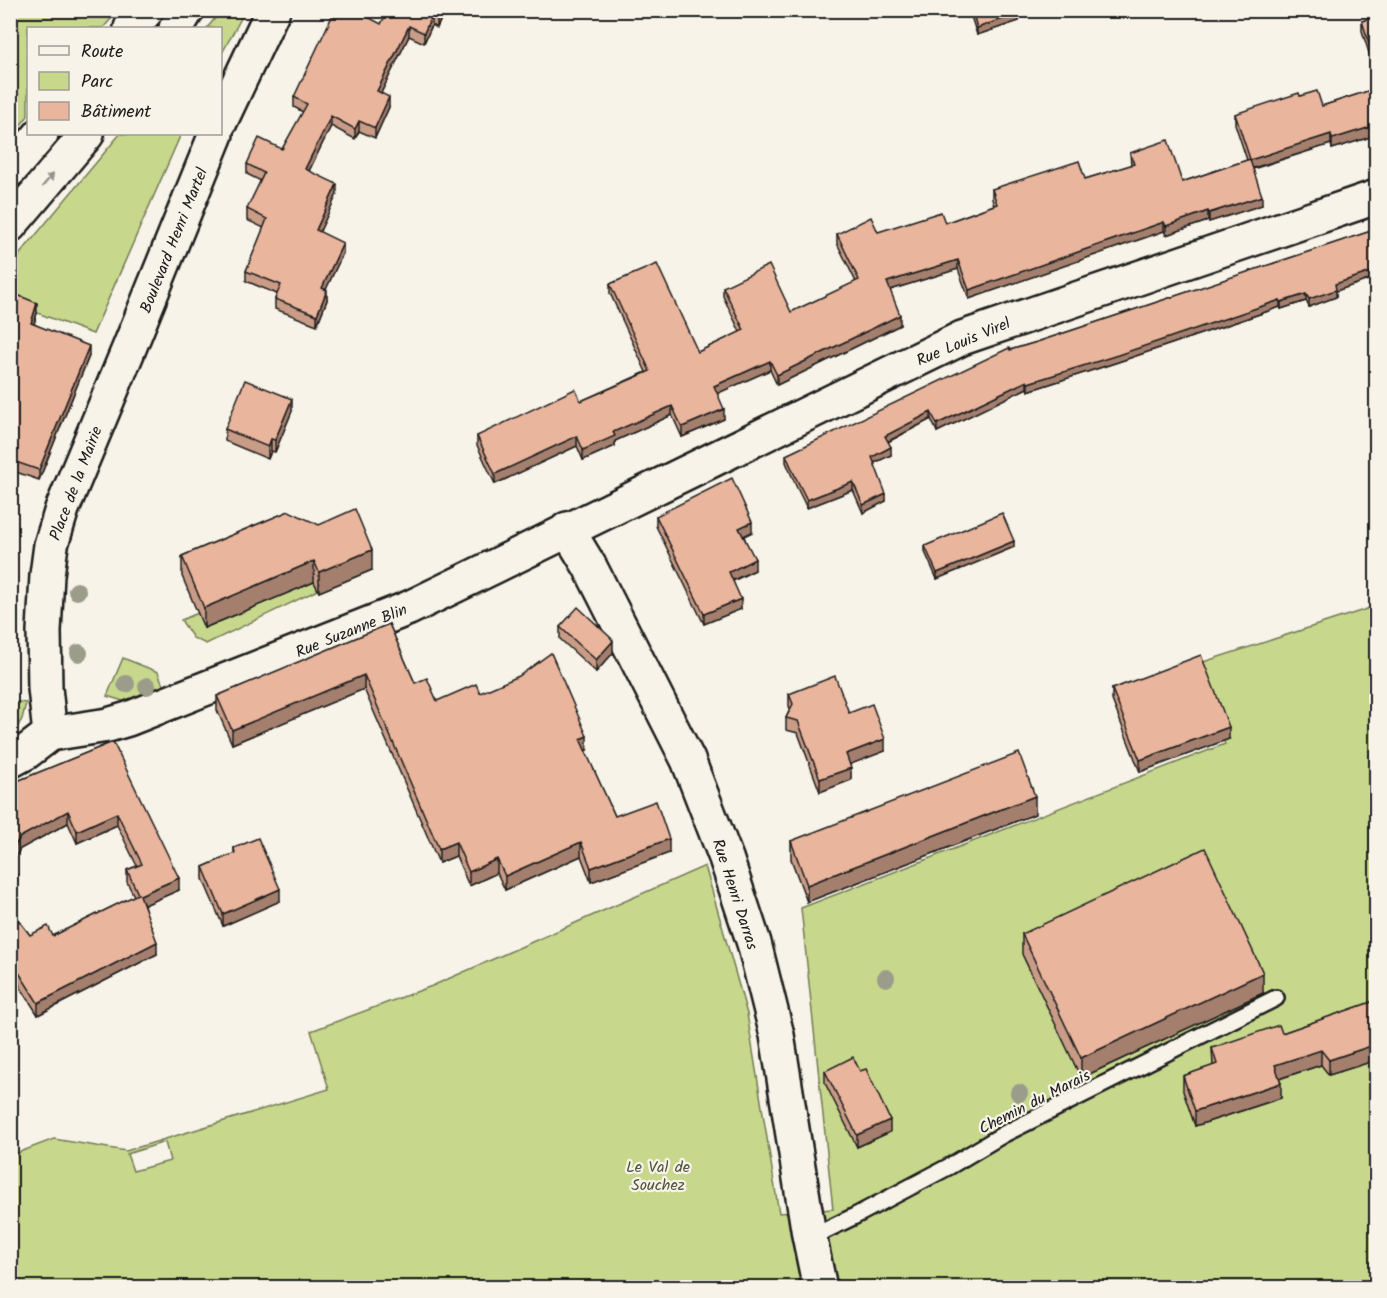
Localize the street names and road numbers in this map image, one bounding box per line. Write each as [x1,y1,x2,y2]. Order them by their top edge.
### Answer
street label: Boulevard Henri Martel [134,164,215,317]
street label: Rue Louis Virel [913,311,1015,373]
street label: Place de la Mairie [43,423,110,544]
street label: Rue Suzanne Blin [292,598,411,665]
street label: Rue Henri Darras [705,836,764,953]
street label: Chemin du Marais [974,1063,1095,1141]

